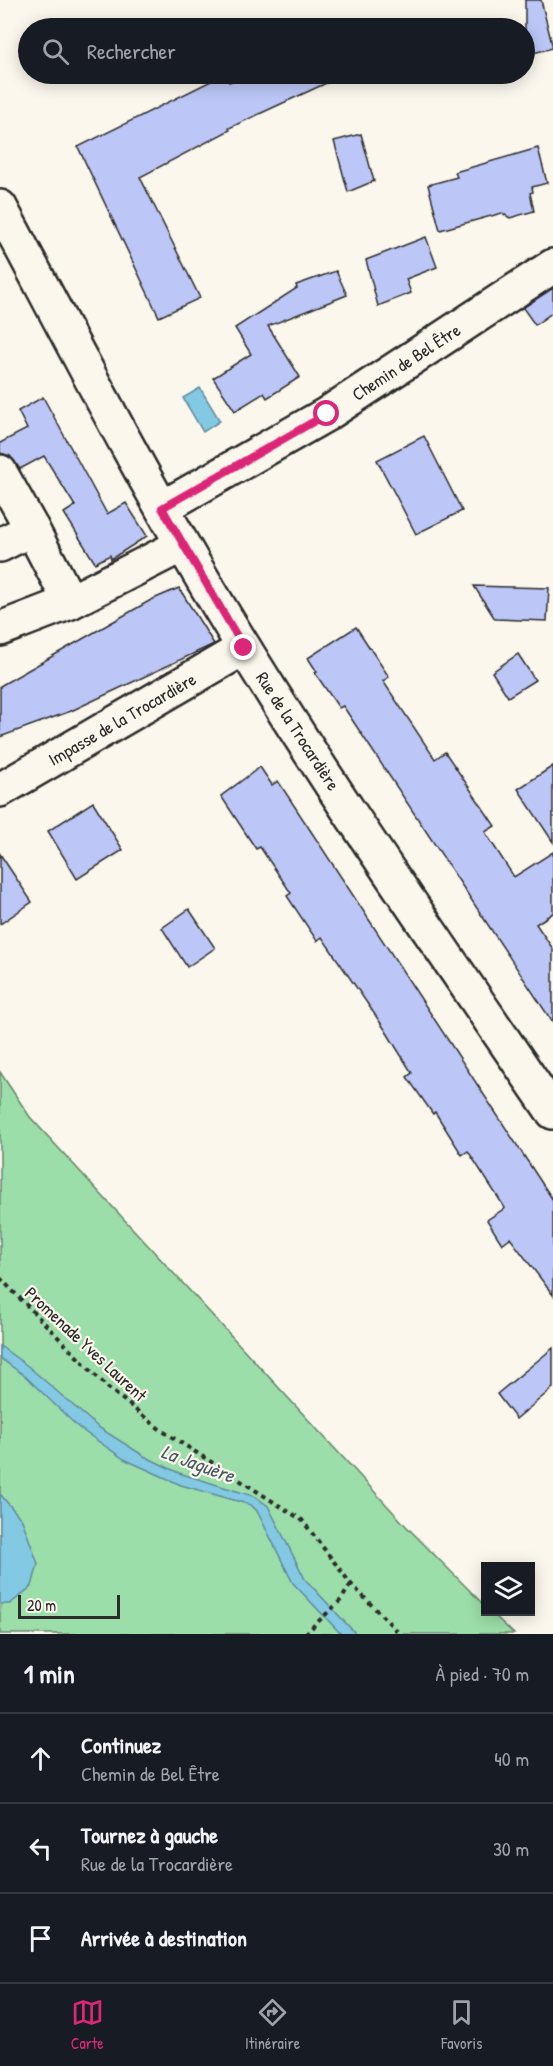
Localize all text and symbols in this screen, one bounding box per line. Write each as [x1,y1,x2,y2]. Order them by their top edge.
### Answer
search box [18,18,535,84]
icon: search [39,35,72,68]
text: Rechercher [87,36,176,66]
street label: Chemin de Bel Être [347,317,465,407]
route start [313,400,339,426]
route end [230,634,256,660]
street label: Impasse de la Trocardière [44,667,200,771]
street label: Rue de la Trocardière [250,667,346,795]
street label: Promenade Yves Laurent [20,1281,153,1408]
water label: La Jaguère [158,1437,239,1490]
map controls [481,1562,535,1616]
button: layers [481,1562,535,1616]
scale bar [18,1592,120,1620]
text: 20 m [27,1594,56,1616]
text: 1 min [24,1656,75,1691]
text: À pied · 70 m [436,1660,529,1687]
text: Continuez [81,1730,161,1760]
icon: ahead [24,1742,57,1775]
text: 40 m [494,1745,529,1772]
text: Chemin de Bel Être [81,1760,220,1787]
text: Tournez à gauche [81,1820,218,1850]
icon: left [24,1832,57,1865]
text: 30 m [493,1835,529,1862]
text: Rue de la Trocardière [81,1850,233,1877]
icon: arrive [24,1922,57,1955]
text: Arrivée à destination [81,1923,247,1953]
tab: Carte [71,1996,104,2054]
tab: Itinéraire [245,1996,300,2054]
tab: Favoris [441,1996,482,2054]

